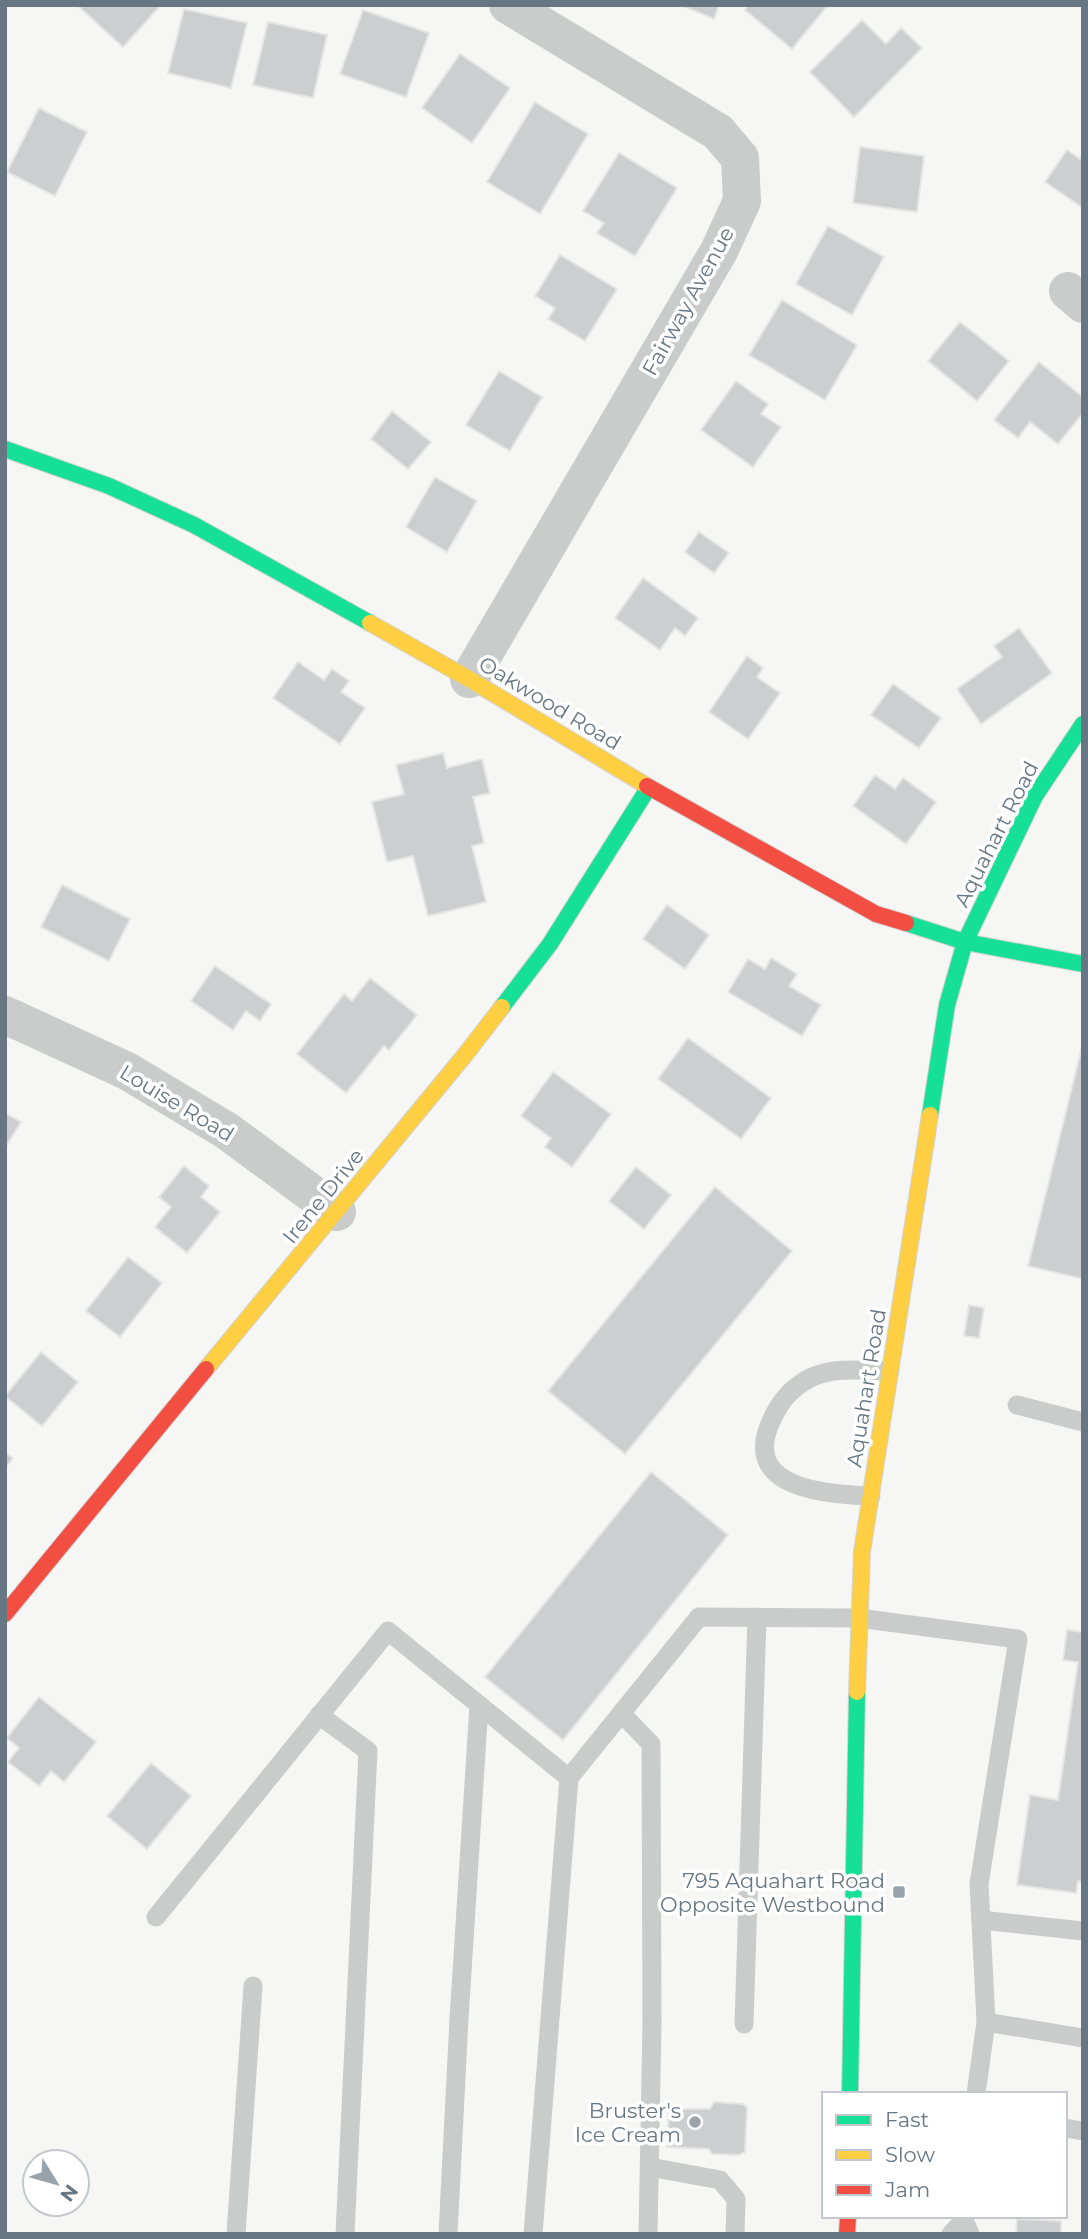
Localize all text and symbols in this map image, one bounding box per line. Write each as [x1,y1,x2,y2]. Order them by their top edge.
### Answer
street label: Fairway Avenue [637,222,739,380]
street label: Oakwood Road [475,651,625,755]
street label: Aquahart Road [949,757,1043,911]
street label: Louise Road [115,1059,239,1147]
street label: Irene Drive [277,1144,369,1248]
street label: Aquahart Road [841,1307,891,1469]
place label: 795 Aquahart Road Opposite Westbound [660,1868,885,1917]
marker: 795 Aquahart Road Opposite Westbound [891,1884,907,1900]
legend [822,2092,1067,2218]
place label: Bruster's Ice Cream [575,2098,681,2147]
text: Fast [885,2107,929,2132]
marker: Bruster's Ice Cream [687,2114,703,2130]
text: Slow [885,2142,935,2167]
north arrow [21,2148,91,2218]
text: Jam [884,2177,930,2202]
text: N [55,2180,83,2206]

